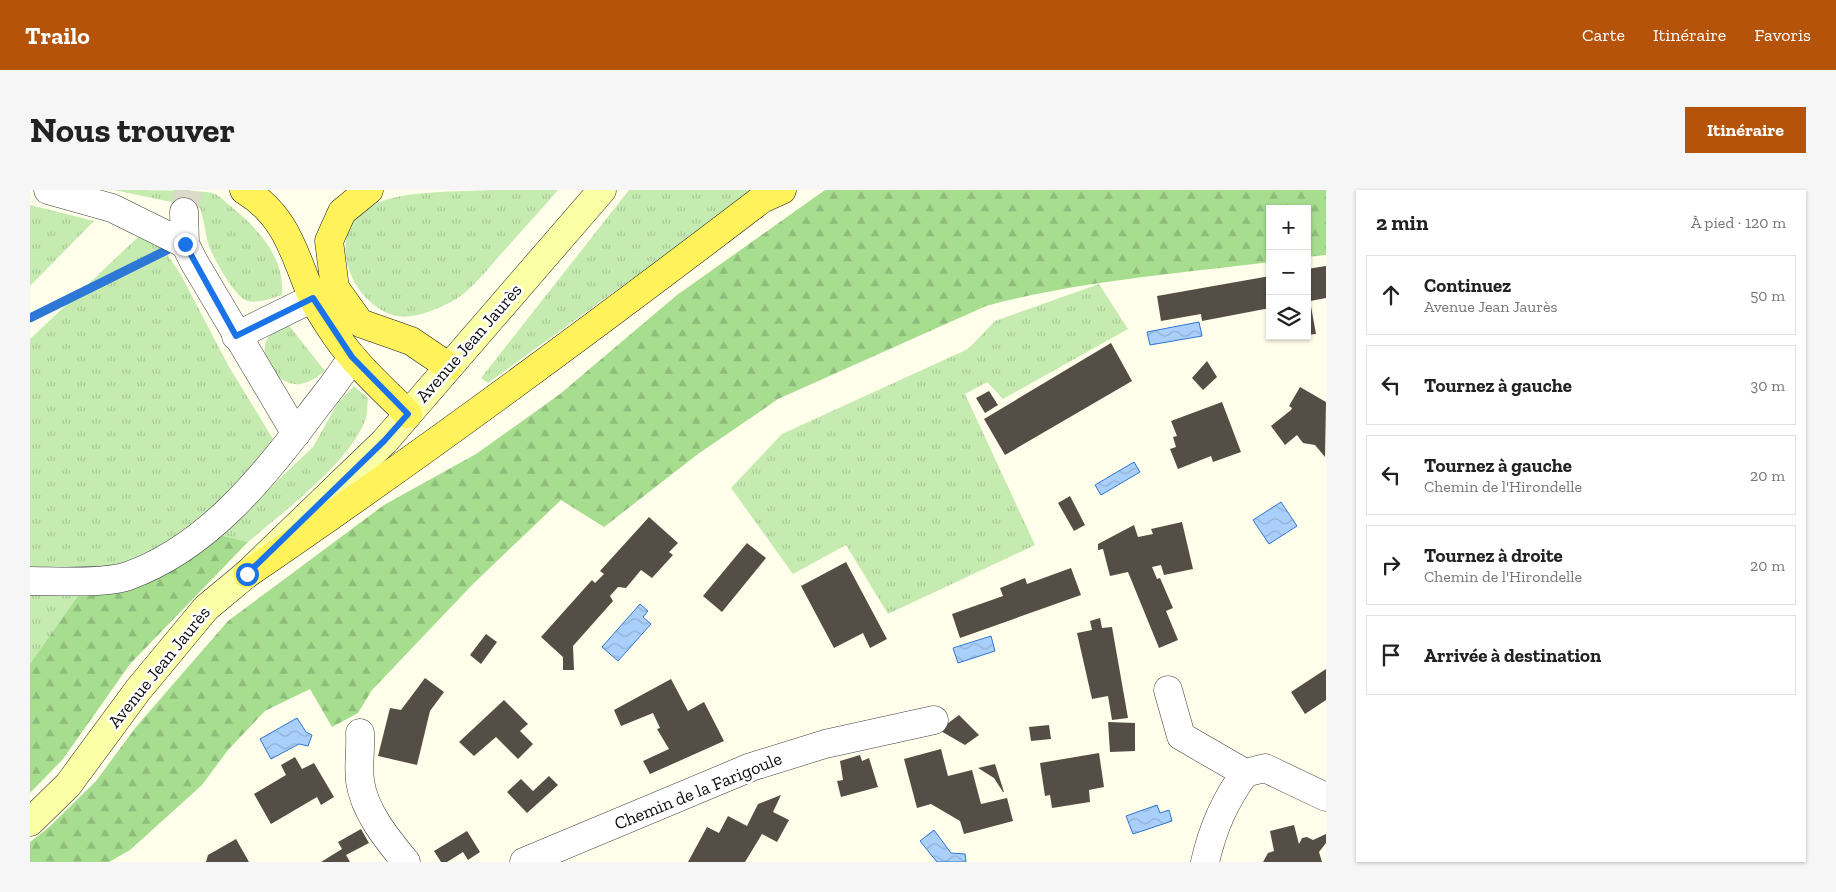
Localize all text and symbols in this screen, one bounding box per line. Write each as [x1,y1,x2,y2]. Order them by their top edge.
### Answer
text: Trailo [25,21,90,50]
text: Carte [1582,24,1625,46]
text: Itinéraire [1653,24,1726,46]
text: Favoris [1754,24,1811,46]
button: Itinéraire [1685,107,1806,153]
text: Nous trouver [30,109,235,151]
map controls [1266,205,1311,340]
button: + [1266,205,1311,250]
text: 2 min [1376,210,1428,235]
text: À pied · 120 m [1691,213,1786,232]
route end [174,233,197,256]
button: − [1266,250,1311,295]
text: Continuez [1424,274,1511,297]
street label: Avenue Jean Jaurès [411,279,527,407]
icon: ahead [1377,281,1405,309]
text: 50 m [1750,286,1785,305]
button: layers [1266,295,1311,340]
text: Avenue Jean Jaurès [1424,297,1557,316]
icon: left [1377,371,1405,399]
text: Tournez à gauche [1424,374,1572,397]
text: 30 m [1751,376,1785,395]
text: Tournez à gauche [1424,454,1572,477]
icon: left [1377,461,1405,489]
text: 20 m [1750,466,1785,485]
text: Chemin de l'Hirondelle [1424,477,1582,496]
text: Tournez à droite [1424,544,1563,567]
icon: right [1377,551,1405,579]
text: 20 m [1750,556,1785,575]
route start [236,563,259,586]
text: Chemin de l'Hirondelle [1424,567,1582,586]
street label: Avenue Jean Jaurès [103,602,215,732]
icon: arrive [1377,641,1405,669]
text: Arrivée à destination [1424,644,1601,667]
street label: Chemin de la Farigoule [611,747,785,835]

